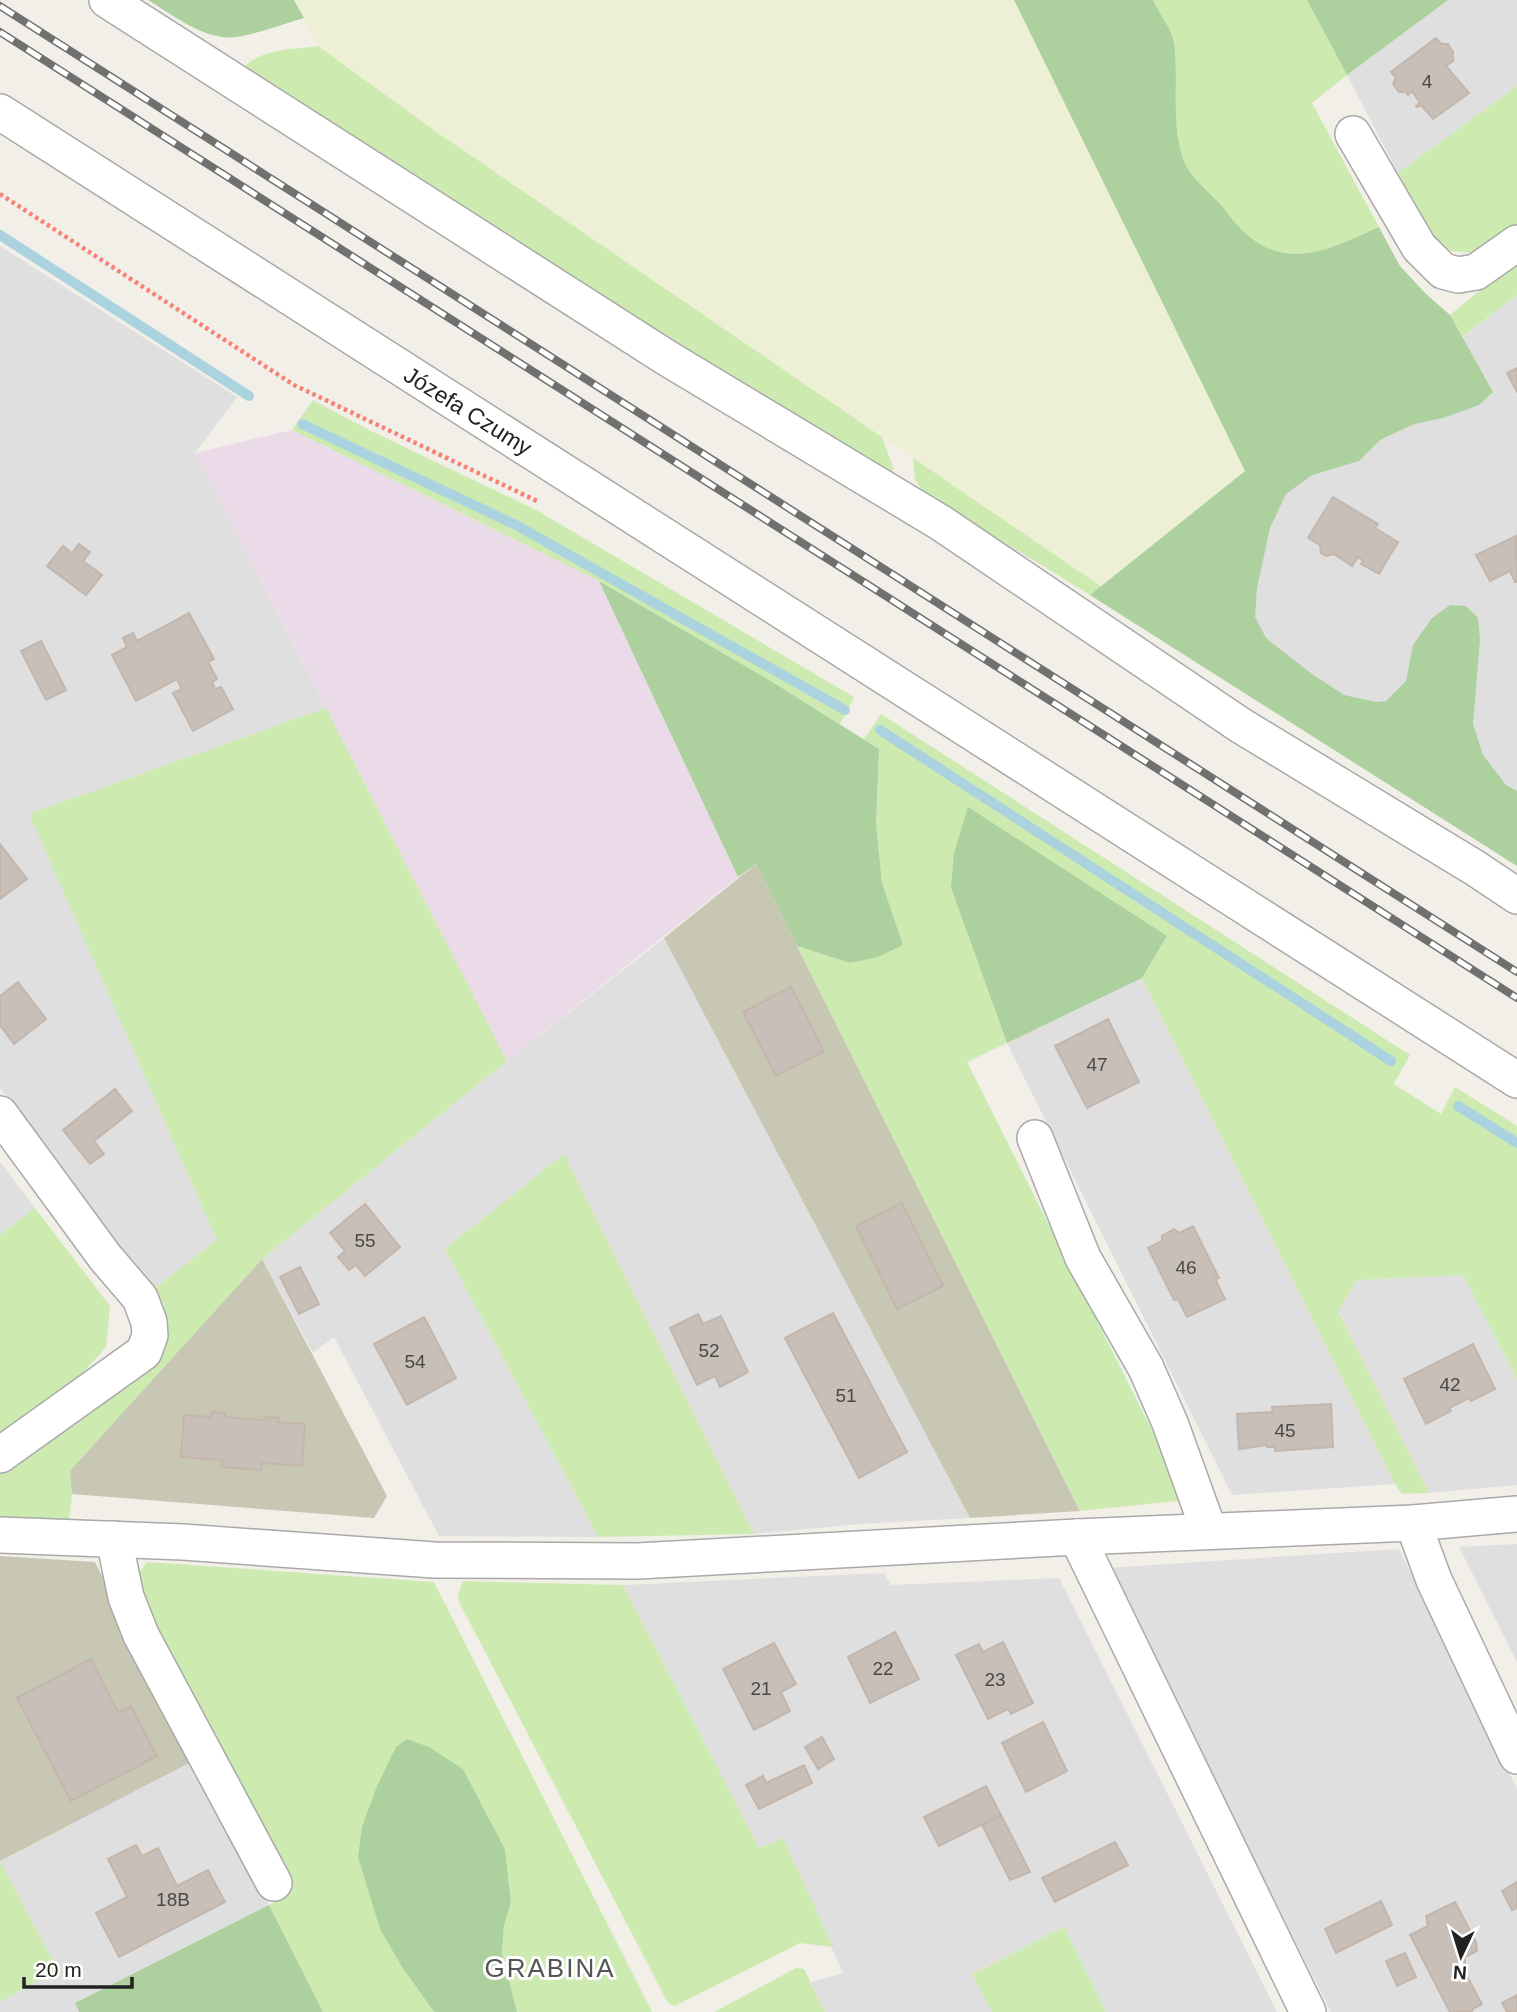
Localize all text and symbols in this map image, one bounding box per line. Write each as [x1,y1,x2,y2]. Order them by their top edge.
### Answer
house number: 4 [1422,71,1433,92]
street label: Józefa Czumy [399,361,537,461]
house number: 47 [1086,1054,1108,1075]
house number: 55 [354,1230,376,1251]
house number: 46 [1175,1257,1197,1278]
house number: 52 [698,1340,720,1361]
house number: 54 [404,1351,426,1372]
house number: 42 [1439,1374,1461,1395]
house number: 51 [835,1385,857,1406]
house number: 45 [1274,1420,1296,1441]
house number: 22 [872,1658,894,1679]
house number: 23 [984,1669,1006,1690]
house number: 21 [750,1678,772,1699]
house number: 18B [156,1889,190,1910]
north arrow [1426,1921,1496,1991]
scale bar [24,1946,133,1990]
district label: GRABINA [484,1953,616,1983]
text: 20 m [35,1958,82,1981]
text: N [1452,1962,1467,1983]

